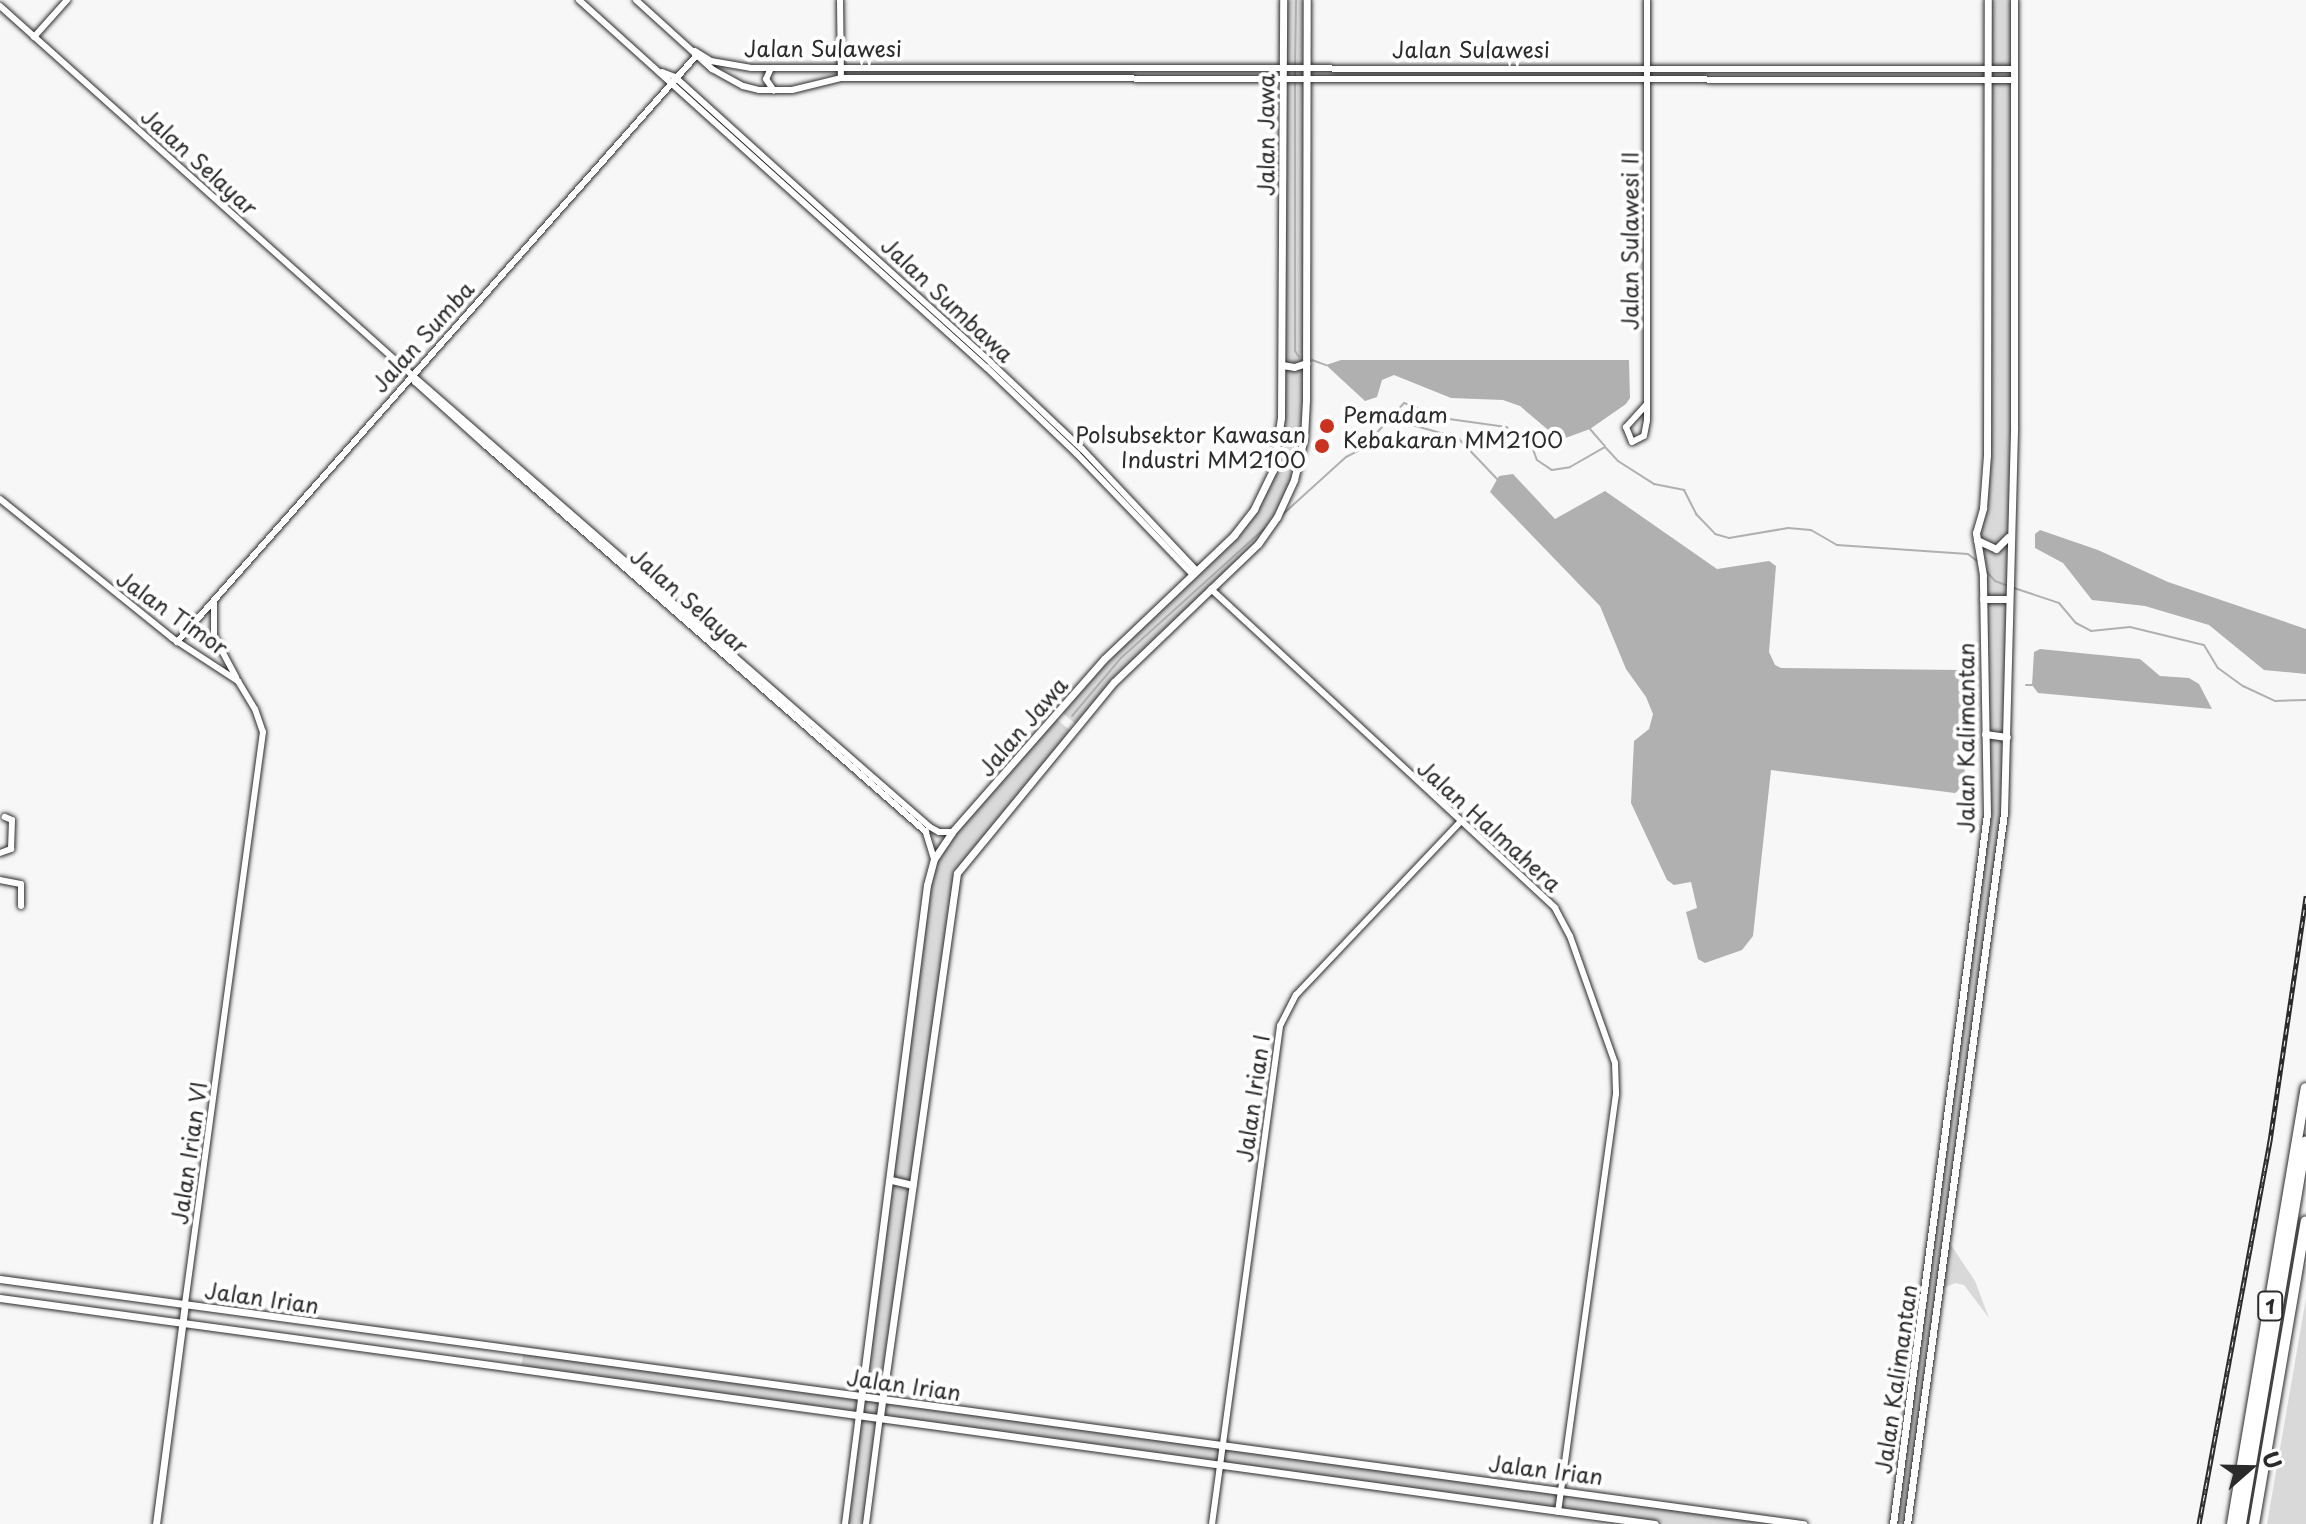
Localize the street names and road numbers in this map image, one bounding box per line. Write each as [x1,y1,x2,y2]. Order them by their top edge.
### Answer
street label: Jalan Sulawesi [744,35,902,61]
street label: Jalan Sulawesi [1392,36,1550,62]
street label: Jalan Jawa [1252,74,1278,196]
street label: Jalan Selayar [137,102,263,220]
street label: Jalan Sulawesi II [1616,151,1642,331]
street label: Jalan Sumbawa [876,231,1020,367]
street label: Jalan Sumba [365,275,479,397]
street label: Jalan Selayar [626,542,754,658]
street label: Jalan Timor [112,564,234,660]
street label: Jalan Kalimantan [1952,642,1978,834]
street label: Jalan Jawa [972,671,1072,781]
street label: Jalan Halmahera [1412,753,1568,897]
street label: Jalan Irian I [1230,1032,1274,1164]
street label: Jalan Irian VI [165,1080,211,1226]
street label: Jalan Irian [203,1276,321,1318]
street label: Jalan Kalimantan [1869,1282,1921,1476]
road number: 1 [2256,1290,2284,1322]
street label: Jalan Irian [845,1363,963,1405]
street label: Jalan Irian [1487,1449,1605,1489]

